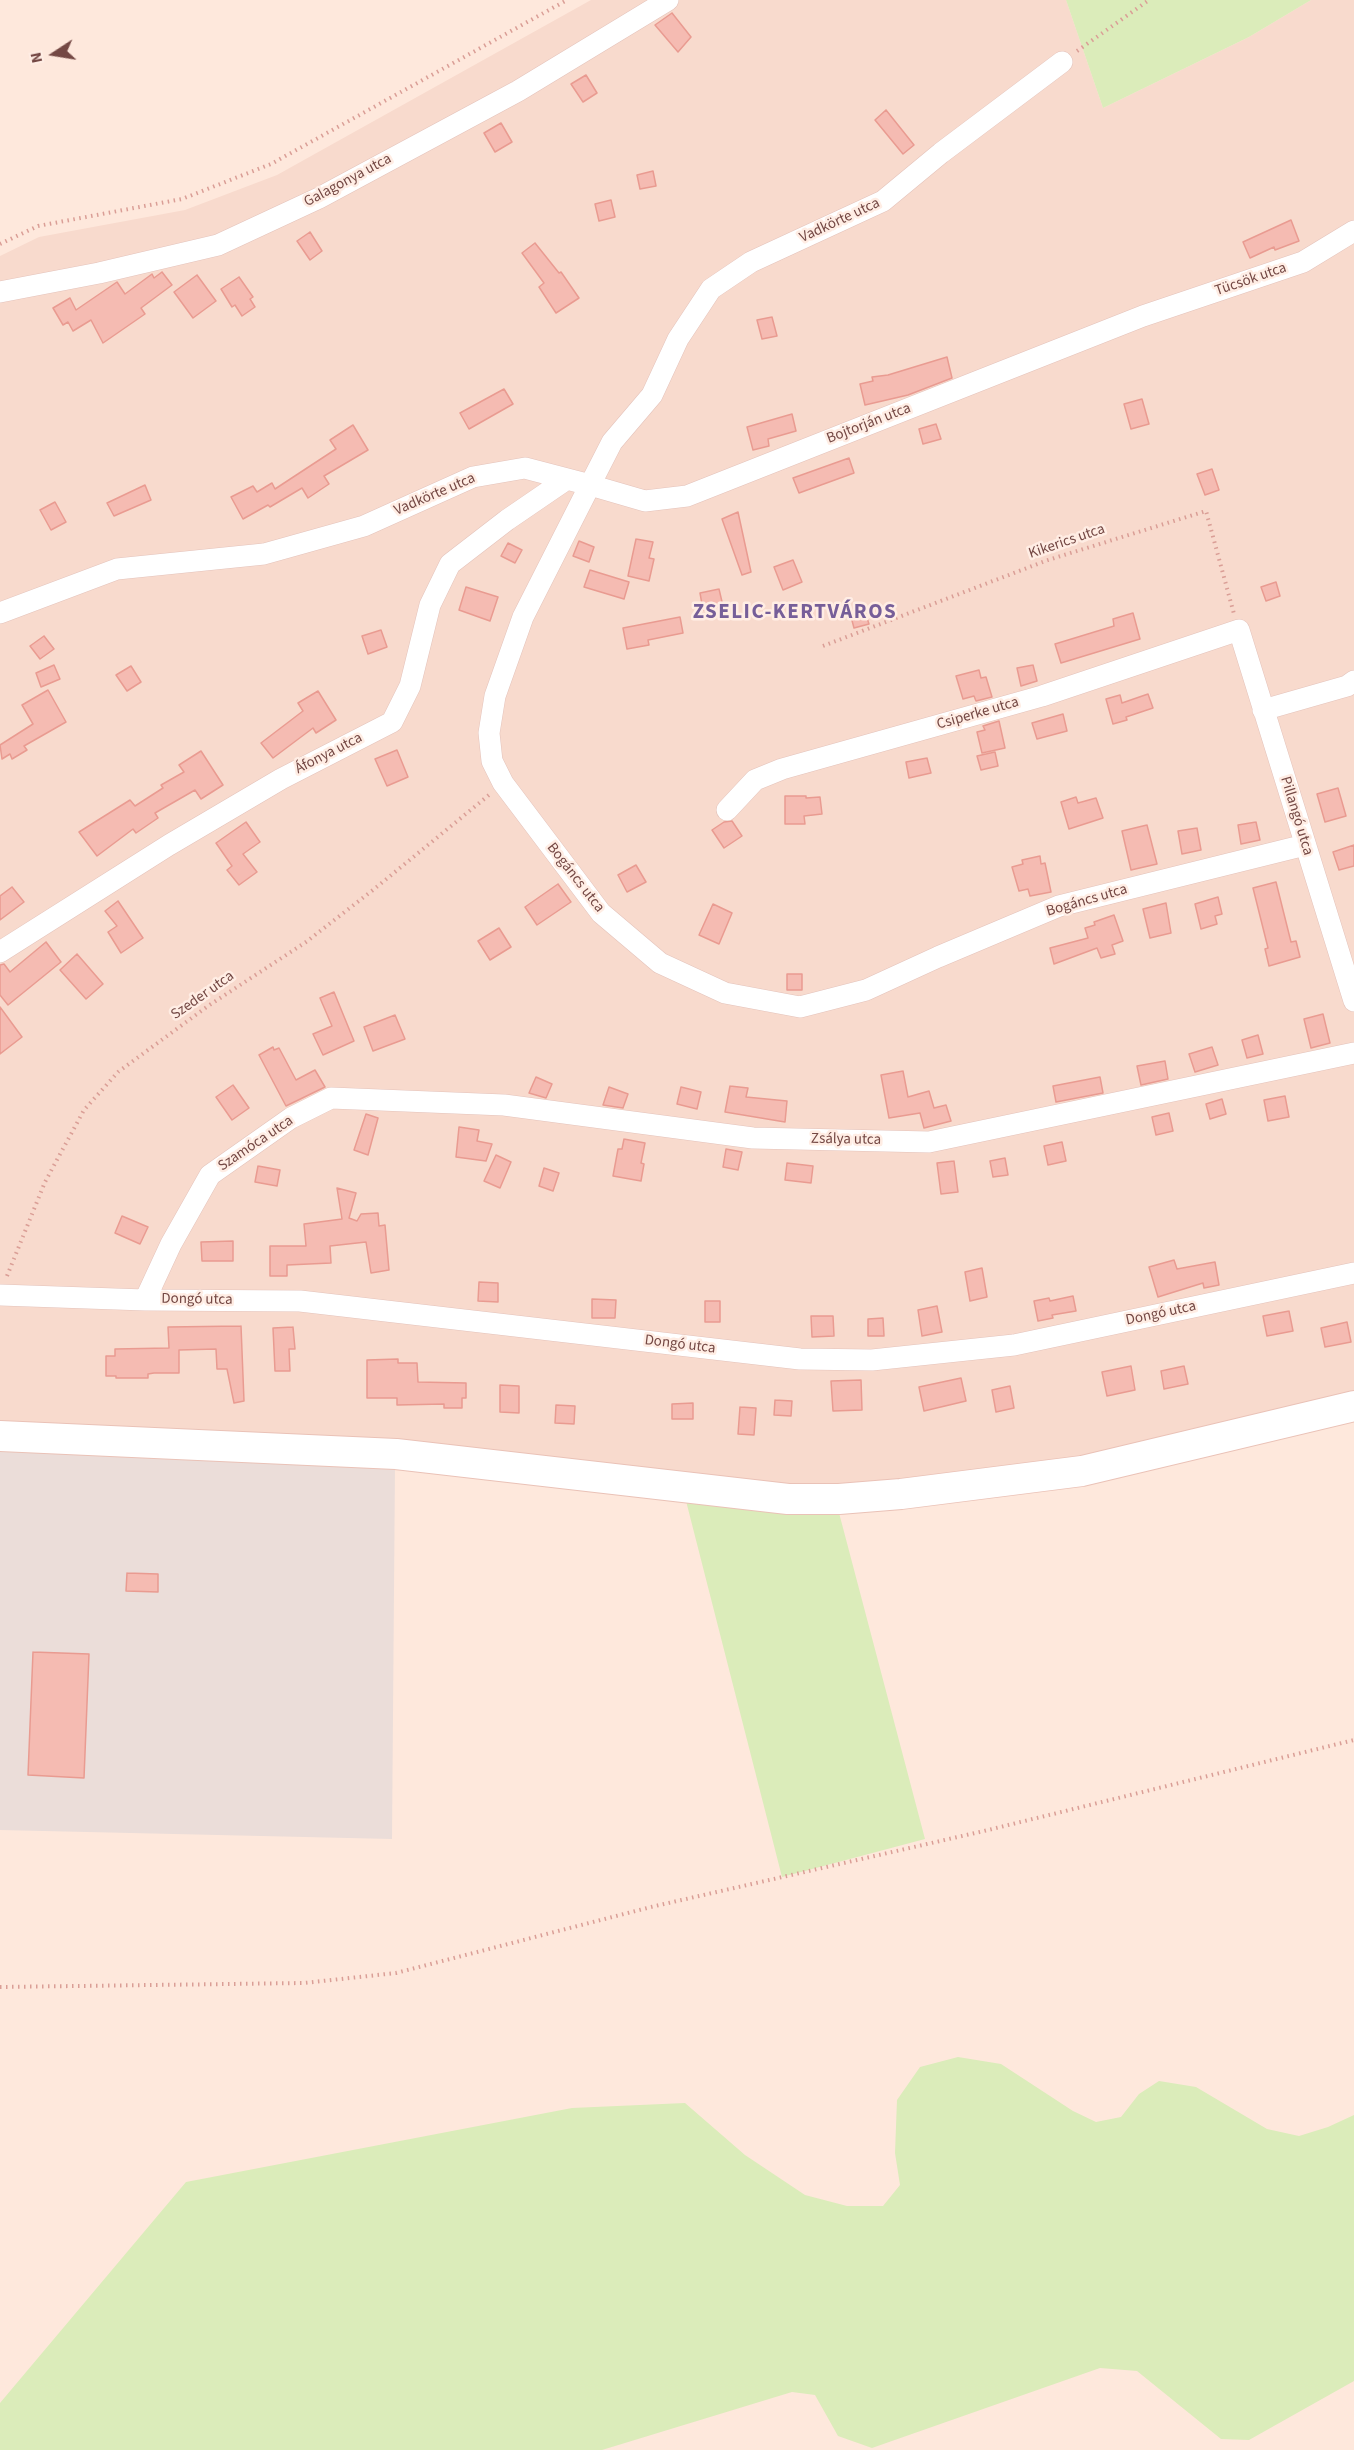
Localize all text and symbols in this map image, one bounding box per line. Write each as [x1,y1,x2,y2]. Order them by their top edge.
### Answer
north arrow [24,24,84,84]
text: N [25,50,48,65]
street label: Galagonya utca [301,150,395,212]
street label: Vadkörte utca [797,195,883,247]
street label: Tücsök utca [1213,259,1289,301]
street label: Bojtorján utca [824,400,914,448]
street label: Vadkörte utca [392,470,478,520]
street label: Kikerics utca [1027,521,1107,563]
district label: ZSELIC-KERTVÁROS [693,600,897,626]
street label: Csiperke utca [935,694,1021,734]
street label: Áfonya utca [292,729,366,779]
street label: Pillangó utca [1276,774,1316,858]
street label: Bogáncs utca [542,840,608,916]
street label: Bogáncs utca [1044,881,1130,921]
street label: Szeder utca [168,968,238,1024]
street label: Szamóca utca [215,1112,297,1176]
street label: Zsálya utca [811,1130,881,1150]
street label: Dongó utca [161,1290,233,1310]
street label: Dongó utca [1124,1298,1198,1330]
street label: Dongó utca [644,1332,716,1358]

